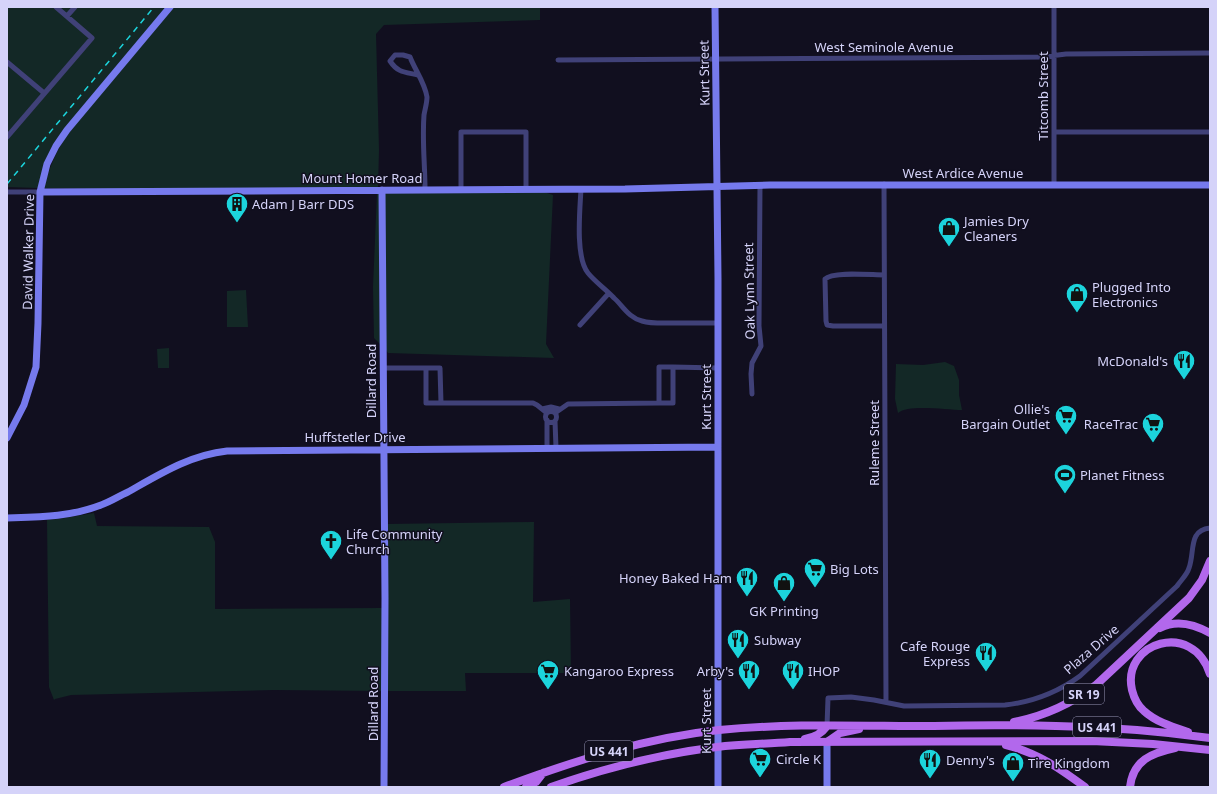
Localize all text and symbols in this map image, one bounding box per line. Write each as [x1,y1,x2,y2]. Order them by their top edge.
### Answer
street label: West Seminole Avenue [814,38,954,56]
street label: Kurt Street [694,40,714,106]
street label: Titcomb Street [1034,51,1052,141]
street label: West Ardice Avenue [903,164,1023,182]
street label: Mount Homer Road [302,169,422,187]
building icon: Adam J Barr DDS [224,191,250,224]
street label: David Walker Drive [18,194,38,310]
place label: Adam J Barr DDS [252,195,354,213]
place label: Jamies Dry Cleaners [962,212,1029,245]
shop icon: Jamies Dry Cleaners [936,215,962,248]
street label: Oak Lynn Street [739,242,759,340]
place label: Plugged Into Electronics [1092,278,1171,311]
shop icon: Plugged Into Electronics [1064,281,1090,314]
street label: Dillard Road [362,344,380,418]
restaurant icon: McDonald's [1171,348,1197,381]
place label: McDonald's [1097,352,1168,370]
street label: Kurt Street [697,364,715,430]
street label: Ruleme Street [865,400,883,486]
place label: Ollie's Bargain Outlet [961,400,1050,433]
supermarket icon: Ollie's Bargain Outlet [1053,403,1079,436]
supermarket icon: RaceTrac [1140,411,1166,444]
place label: RaceTrac [1084,415,1138,433]
street label: Huffstetler Drive [304,428,406,446]
sports icon: Planet Fitness [1052,462,1078,495]
place label: Planet Fitness [1080,466,1165,484]
place label: Life Community Church [346,525,443,558]
church icon: Life Community Church [318,528,344,561]
supermarket icon: Big Lots [802,556,828,589]
place label: Big Lots [830,560,879,578]
restaurant icon: Honey Baked Ham [734,565,760,598]
place label: Honey Baked Ham [619,569,732,587]
shop icon: GK Printing [771,570,797,603]
place label: GK Printing [749,602,819,620]
street label: Plaza Drive [1060,620,1122,678]
restaurant icon: Subway [725,627,751,660]
place label: Subway [754,631,801,649]
place label: Cafe Rouge Express [900,637,970,670]
restaurant icon: Cafe Rouge Express [973,640,999,673]
supermarket icon: Kangaroo Express [535,658,561,691]
restaurant icon: Arby's [736,658,762,691]
restaurant icon: IHOP [780,658,806,691]
place label: Kangaroo Express [564,662,674,680]
place label: Arby's [697,662,734,680]
place label: IHOP [808,662,840,680]
street label: Dillard Road [364,667,382,741]
road number: SR 19 [1064,684,1104,704]
street label: Kurt Street [697,688,715,754]
road number: US 441 [1073,717,1121,737]
road number: US 441 [585,741,633,761]
supermarket icon: Circle K [747,746,773,779]
restaurant icon: Denny's [917,747,943,780]
place label: Circle K [776,750,822,768]
shop icon: Tire Kingdom [1000,750,1026,783]
place label: Denny's [946,751,995,769]
place label: Tire Kingdom [1028,754,1110,772]

